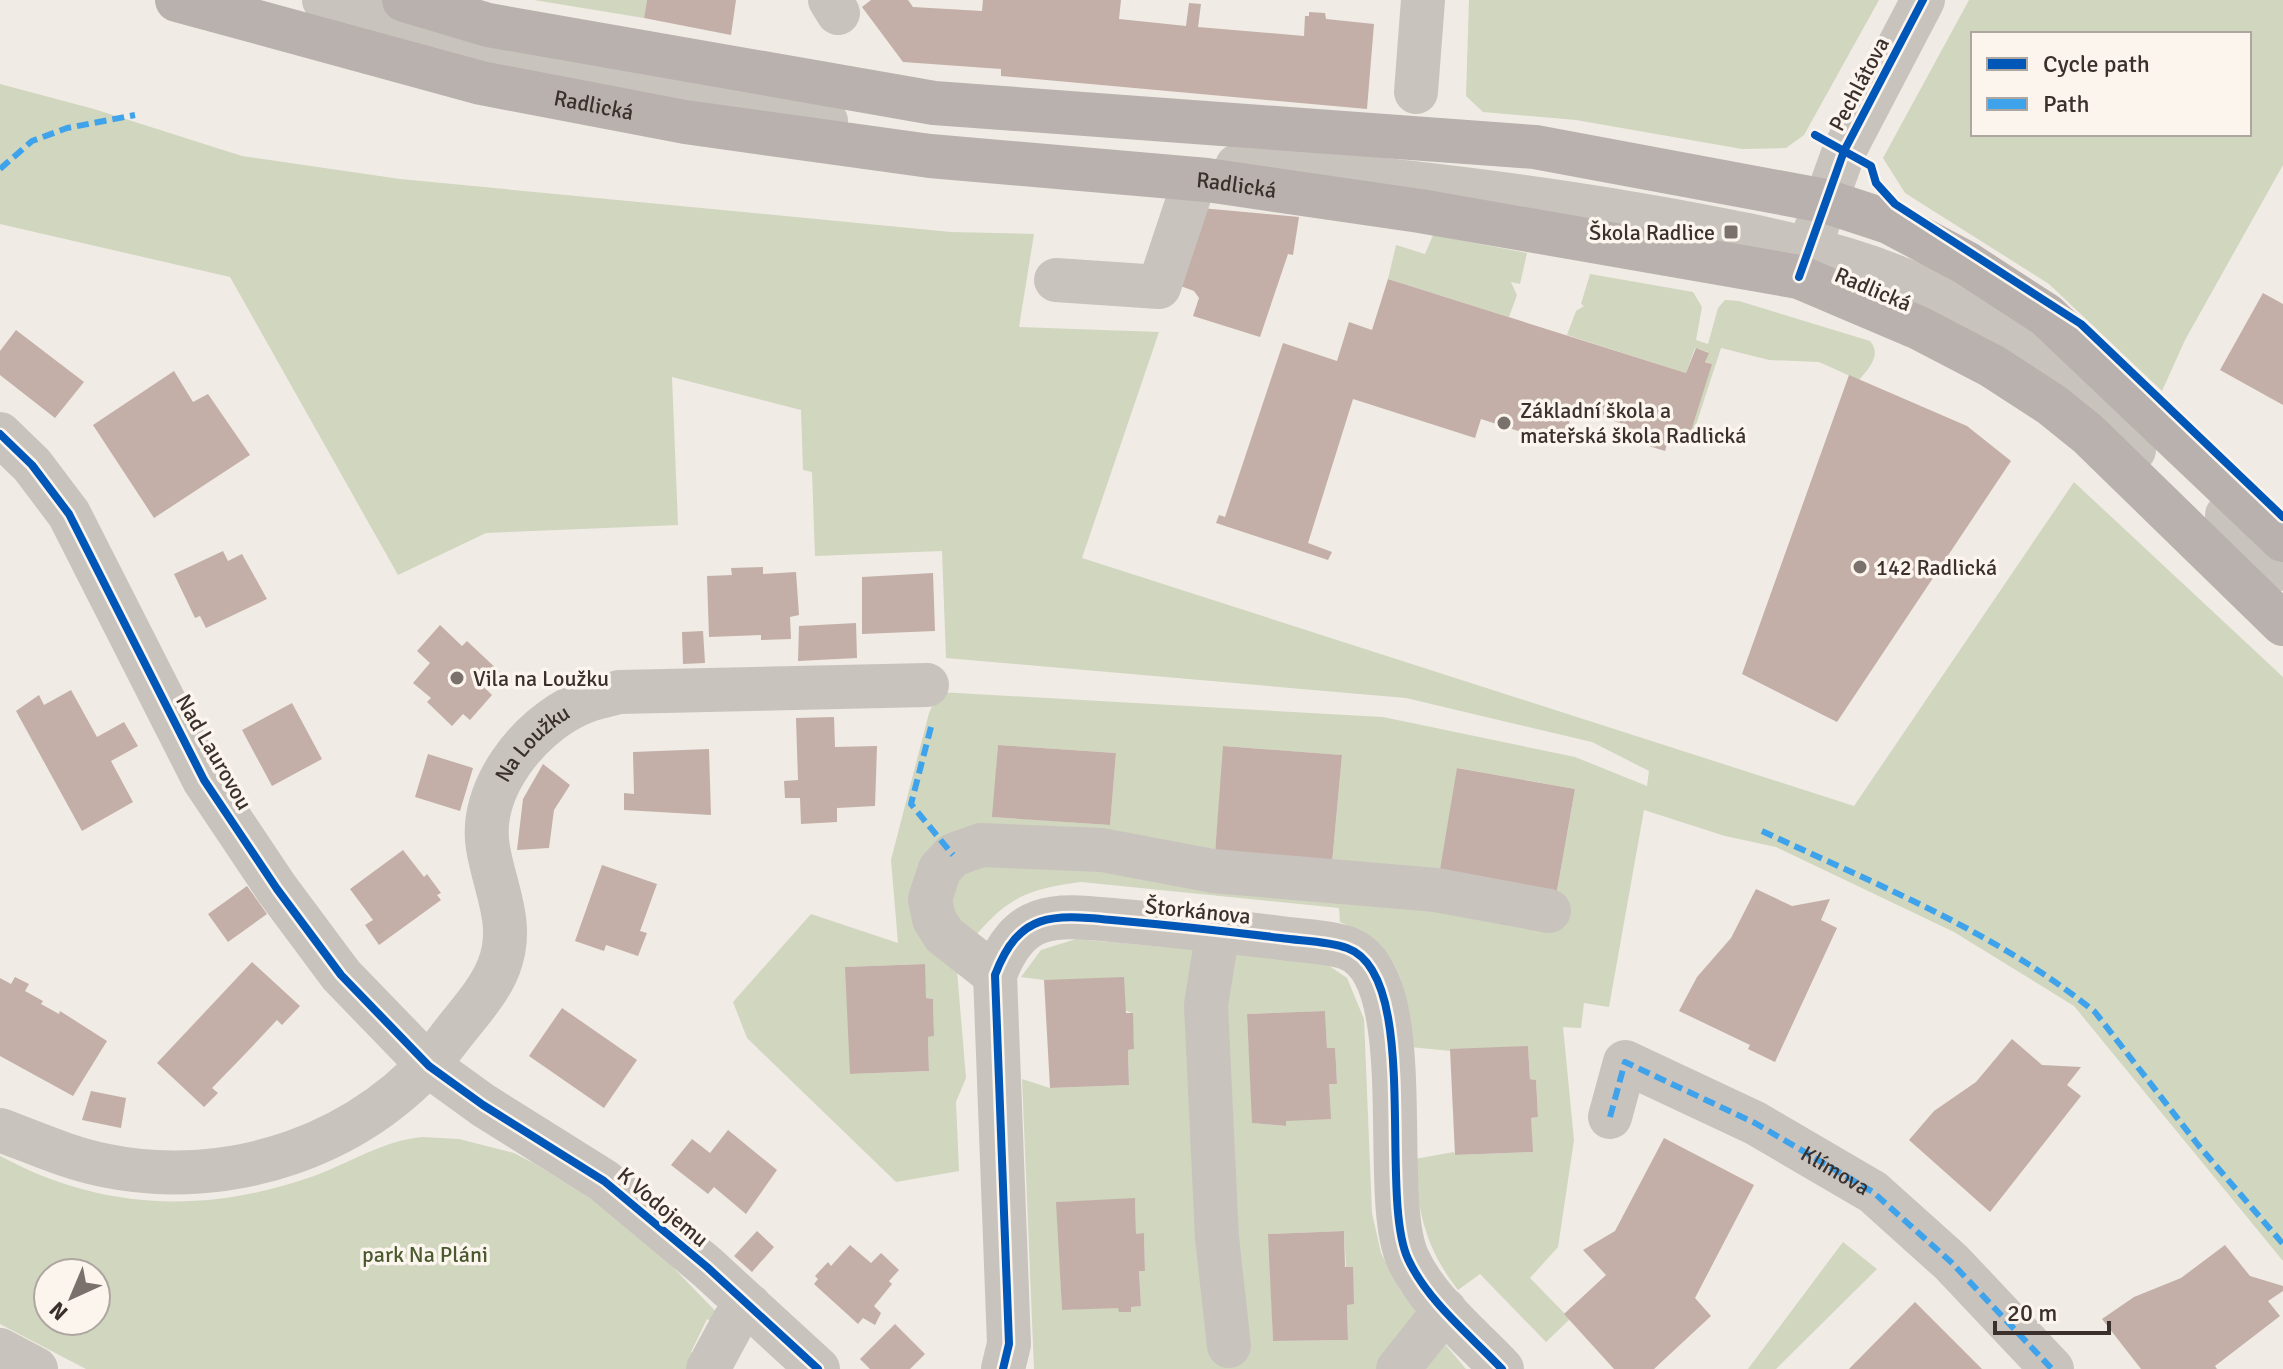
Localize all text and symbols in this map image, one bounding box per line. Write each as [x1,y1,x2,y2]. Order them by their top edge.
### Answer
street label: Pechlátova [1823,32,1895,136]
legend [1971,32,2251,136]
text: Cycle path [2043,49,2150,79]
street label: Radlická [552,84,636,125]
text: Path [2043,89,2089,119]
street label: Radlická [1195,166,1278,203]
place label: Škola Radlice [1589,219,1715,246]
marker: Škola Radlice [1722,223,1740,241]
street label: Radlická [1831,261,1915,317]
place label: Základní škola a mateřská škola Radlická [1520,397,1747,449]
marker: Základní škola a mateřská škola Radlická [1495,414,1513,432]
place label: 142 Radlická [1876,554,1997,581]
marker: 142 Radlická [1851,558,1869,576]
place label: Vila na Loužku [473,665,609,692]
marker: Vila na Loužku [448,669,466,687]
street label: Nad Laurovou [170,689,258,815]
street label: Na Loužku [489,698,574,787]
street label: Štorkánova [1144,892,1252,930]
street label: Klímova [1796,1139,1875,1201]
street label: K Vodojemu [612,1161,714,1253]
park label: park Na Pláni [362,1241,488,1268]
north arrow [32,1257,112,1337]
scale bar [1995,1285,2109,1335]
text: N [44,1296,73,1326]
text: 20 m [2007,1298,2057,1328]

